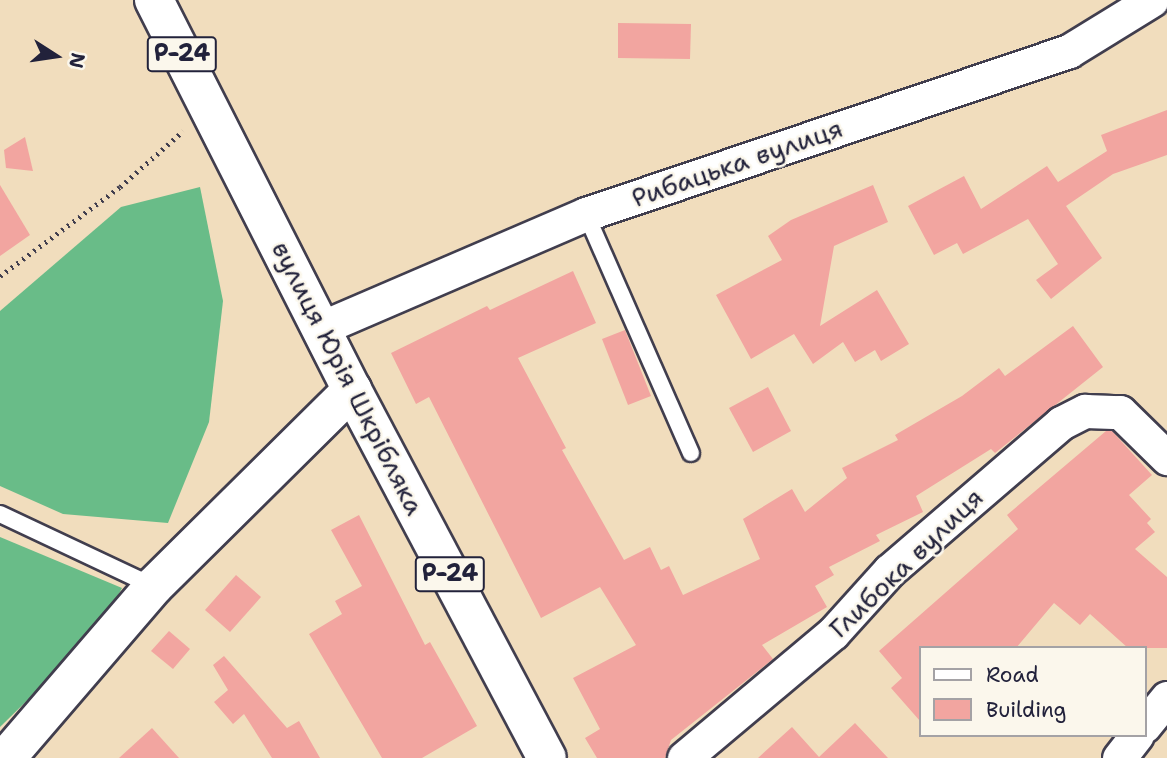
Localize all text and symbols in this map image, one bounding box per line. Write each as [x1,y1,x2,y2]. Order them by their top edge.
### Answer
north arrow [21,21,91,91]
road number: Р-24 [145,34,219,74]
text: N [63,51,91,70]
street label: Рибацька вулиця [627,112,847,214]
street label: вулиця Юрія Шкрібляка [265,236,431,520]
street label: Глибока вулиця [823,482,989,644]
road number: Р-24 [413,554,487,594]
legend [918,646,1146,737]
text: Road [986,661,1039,689]
text: Building [986,696,1066,724]

